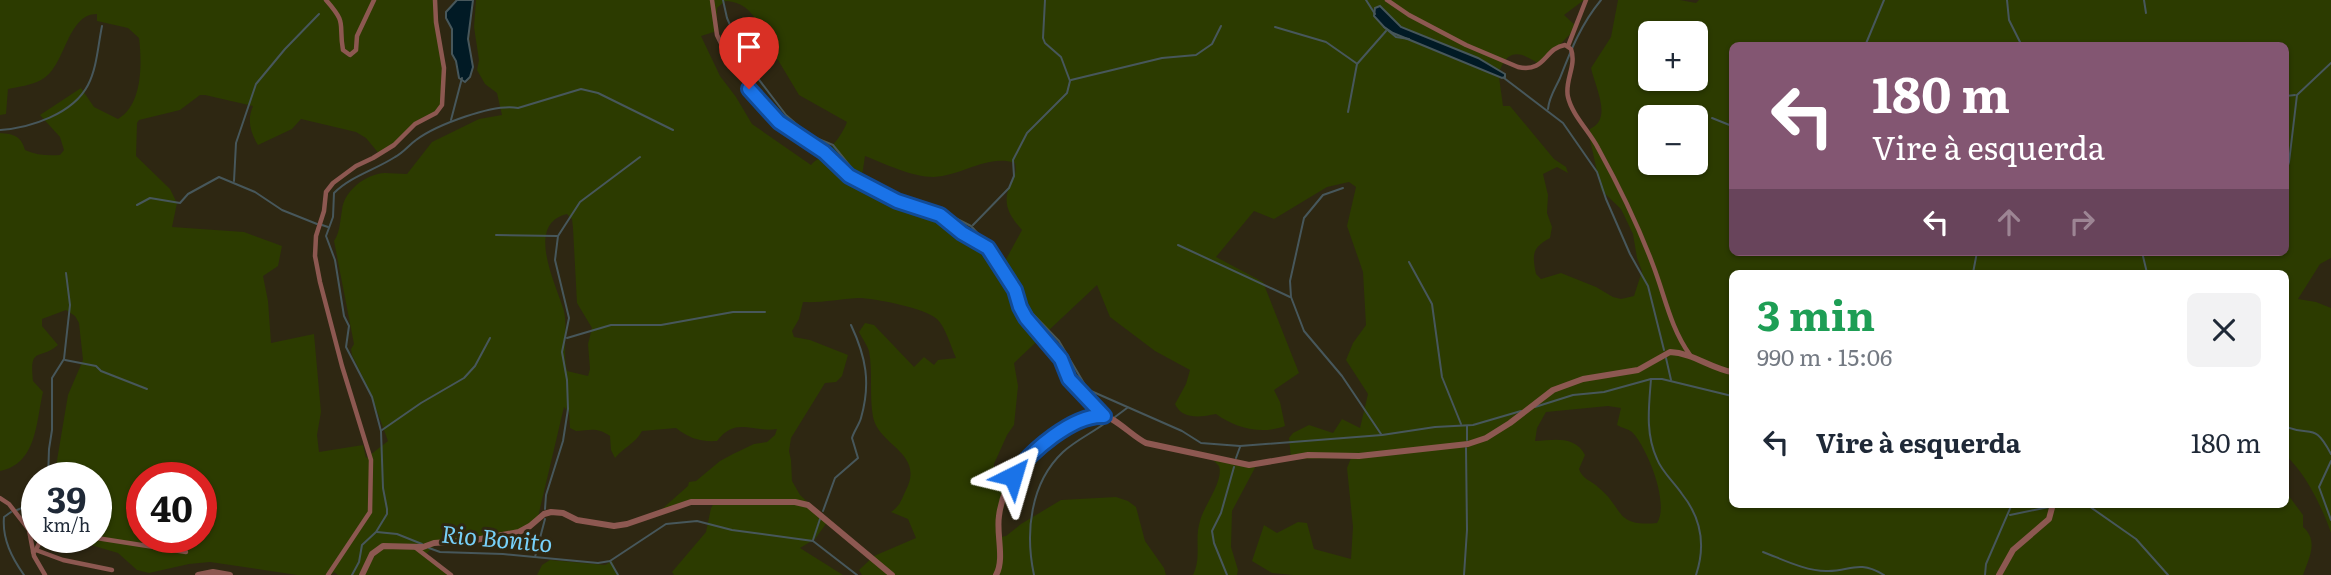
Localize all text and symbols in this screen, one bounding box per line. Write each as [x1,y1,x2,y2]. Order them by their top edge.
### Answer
pin [719,17,779,89]
map controls [1638,21,1708,175]
button: + [1638,21,1708,91]
icon: arrive [730,28,768,66]
text: 180 m [1872,55,2010,128]
icon: left [1757,70,1848,161]
button: − [1638,105,1708,175]
text: Vire à esquerda [1872,122,2105,170]
icon: left [1917,203,1955,241]
icon: ahead [1990,203,2028,241]
icon: right [2063,203,2101,241]
text: 3 min [1757,282,1875,344]
button: close [2187,293,2261,367]
text: 990 m · 15:06 [1757,339,1892,373]
text: Vire à esquerda [1816,422,2021,461]
text: 180 m [2191,422,2261,461]
icon: left [1757,423,1795,461]
position arrow [976,439,1050,513]
speed limit sign: 40 [126,462,217,553]
text: 39 [47,472,86,524]
text: km/h [43,511,90,538]
water label: Rio Bonito [440,515,554,559]

